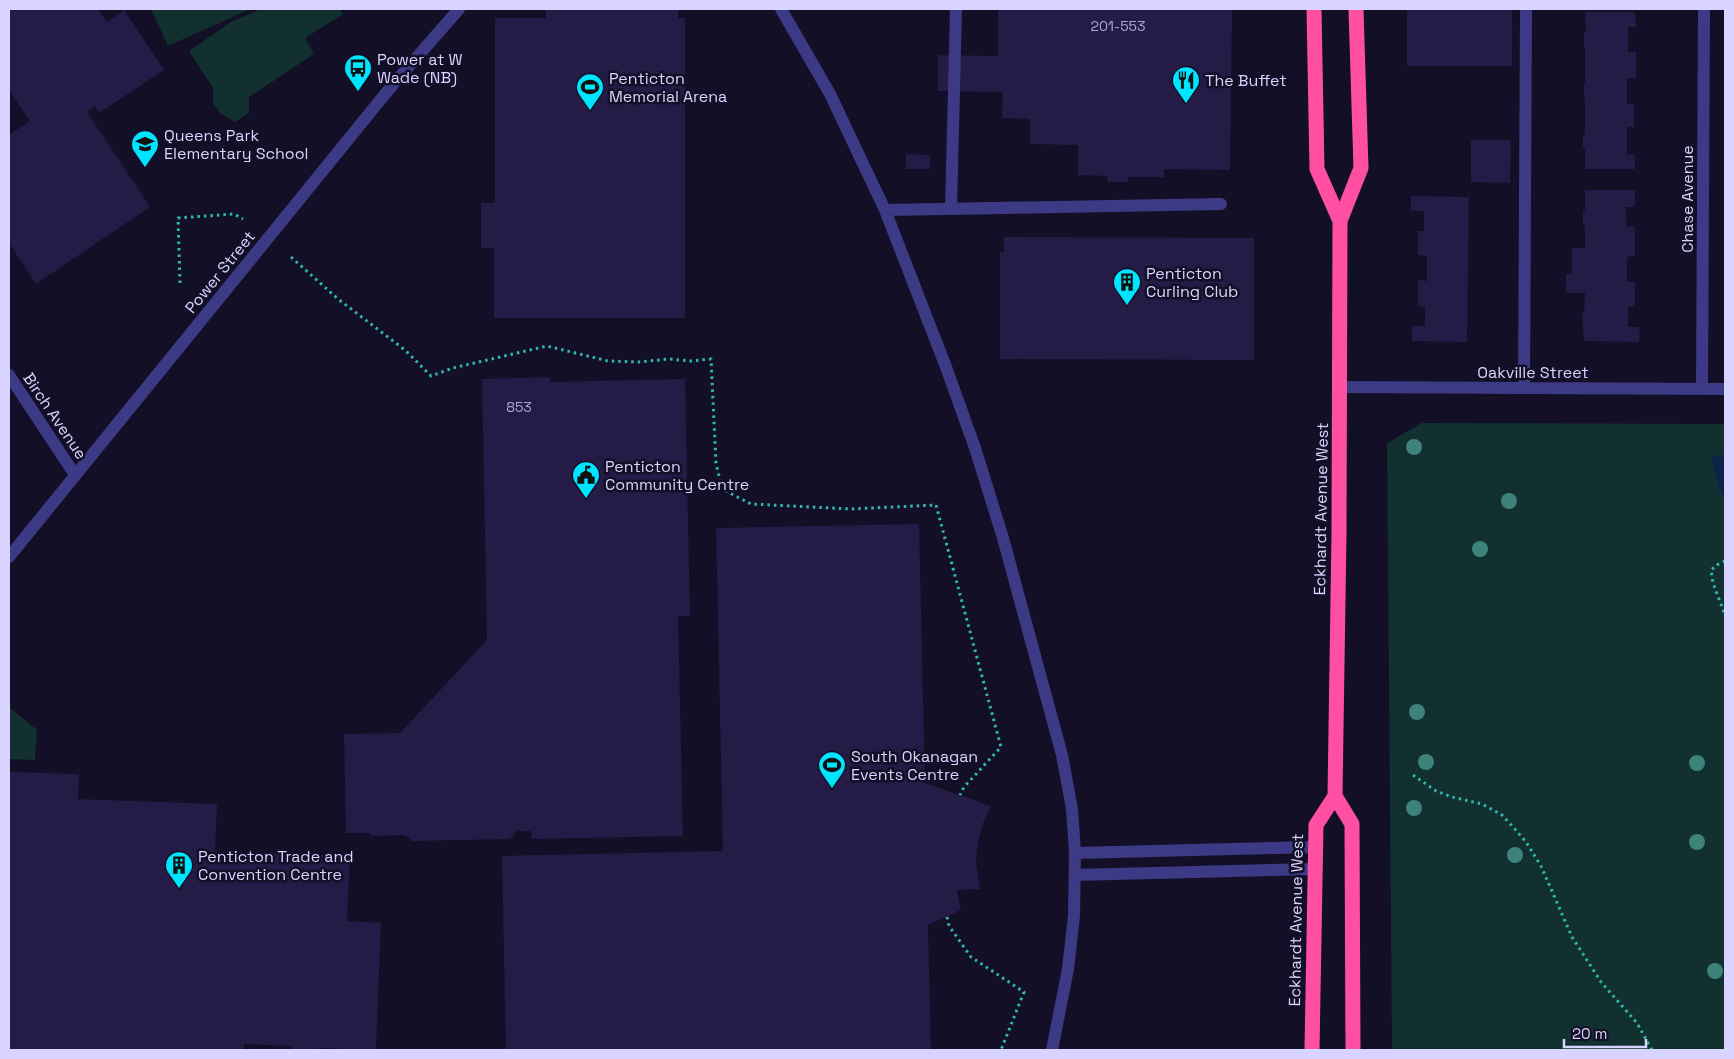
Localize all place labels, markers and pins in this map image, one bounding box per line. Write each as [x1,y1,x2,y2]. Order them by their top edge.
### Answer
place label: Power at W Wade (NB) [377,49,462,88]
bus stop icon: Power at W Wade (NB) [343,53,373,92]
restaurant icon: The Buffet [1171,65,1201,104]
place label: Penticton Memorial Arena [609,68,727,107]
place label: The Buffet [1205,70,1287,91]
sports icon: Penticton Memorial Arena [575,72,605,111]
place label: Queens Park Elementary School [164,125,309,164]
school or university icon: Queens Park Elementary School [130,129,160,168]
place label: Penticton Curling Club [1146,263,1238,302]
building icon: Penticton Curling Club [1112,267,1142,306]
place label: Penticton Community Centre [605,456,749,495]
public building icon: Penticton Community Centre [571,460,601,499]
place label: South Okanagan Events Centre [851,746,978,785]
sports icon: South Okanagan Events Centre [817,750,847,789]
place label: Penticton Trade and Convention Centre [198,846,354,885]
building icon: Penticton Trade and Convention Centre [164,850,194,889]

